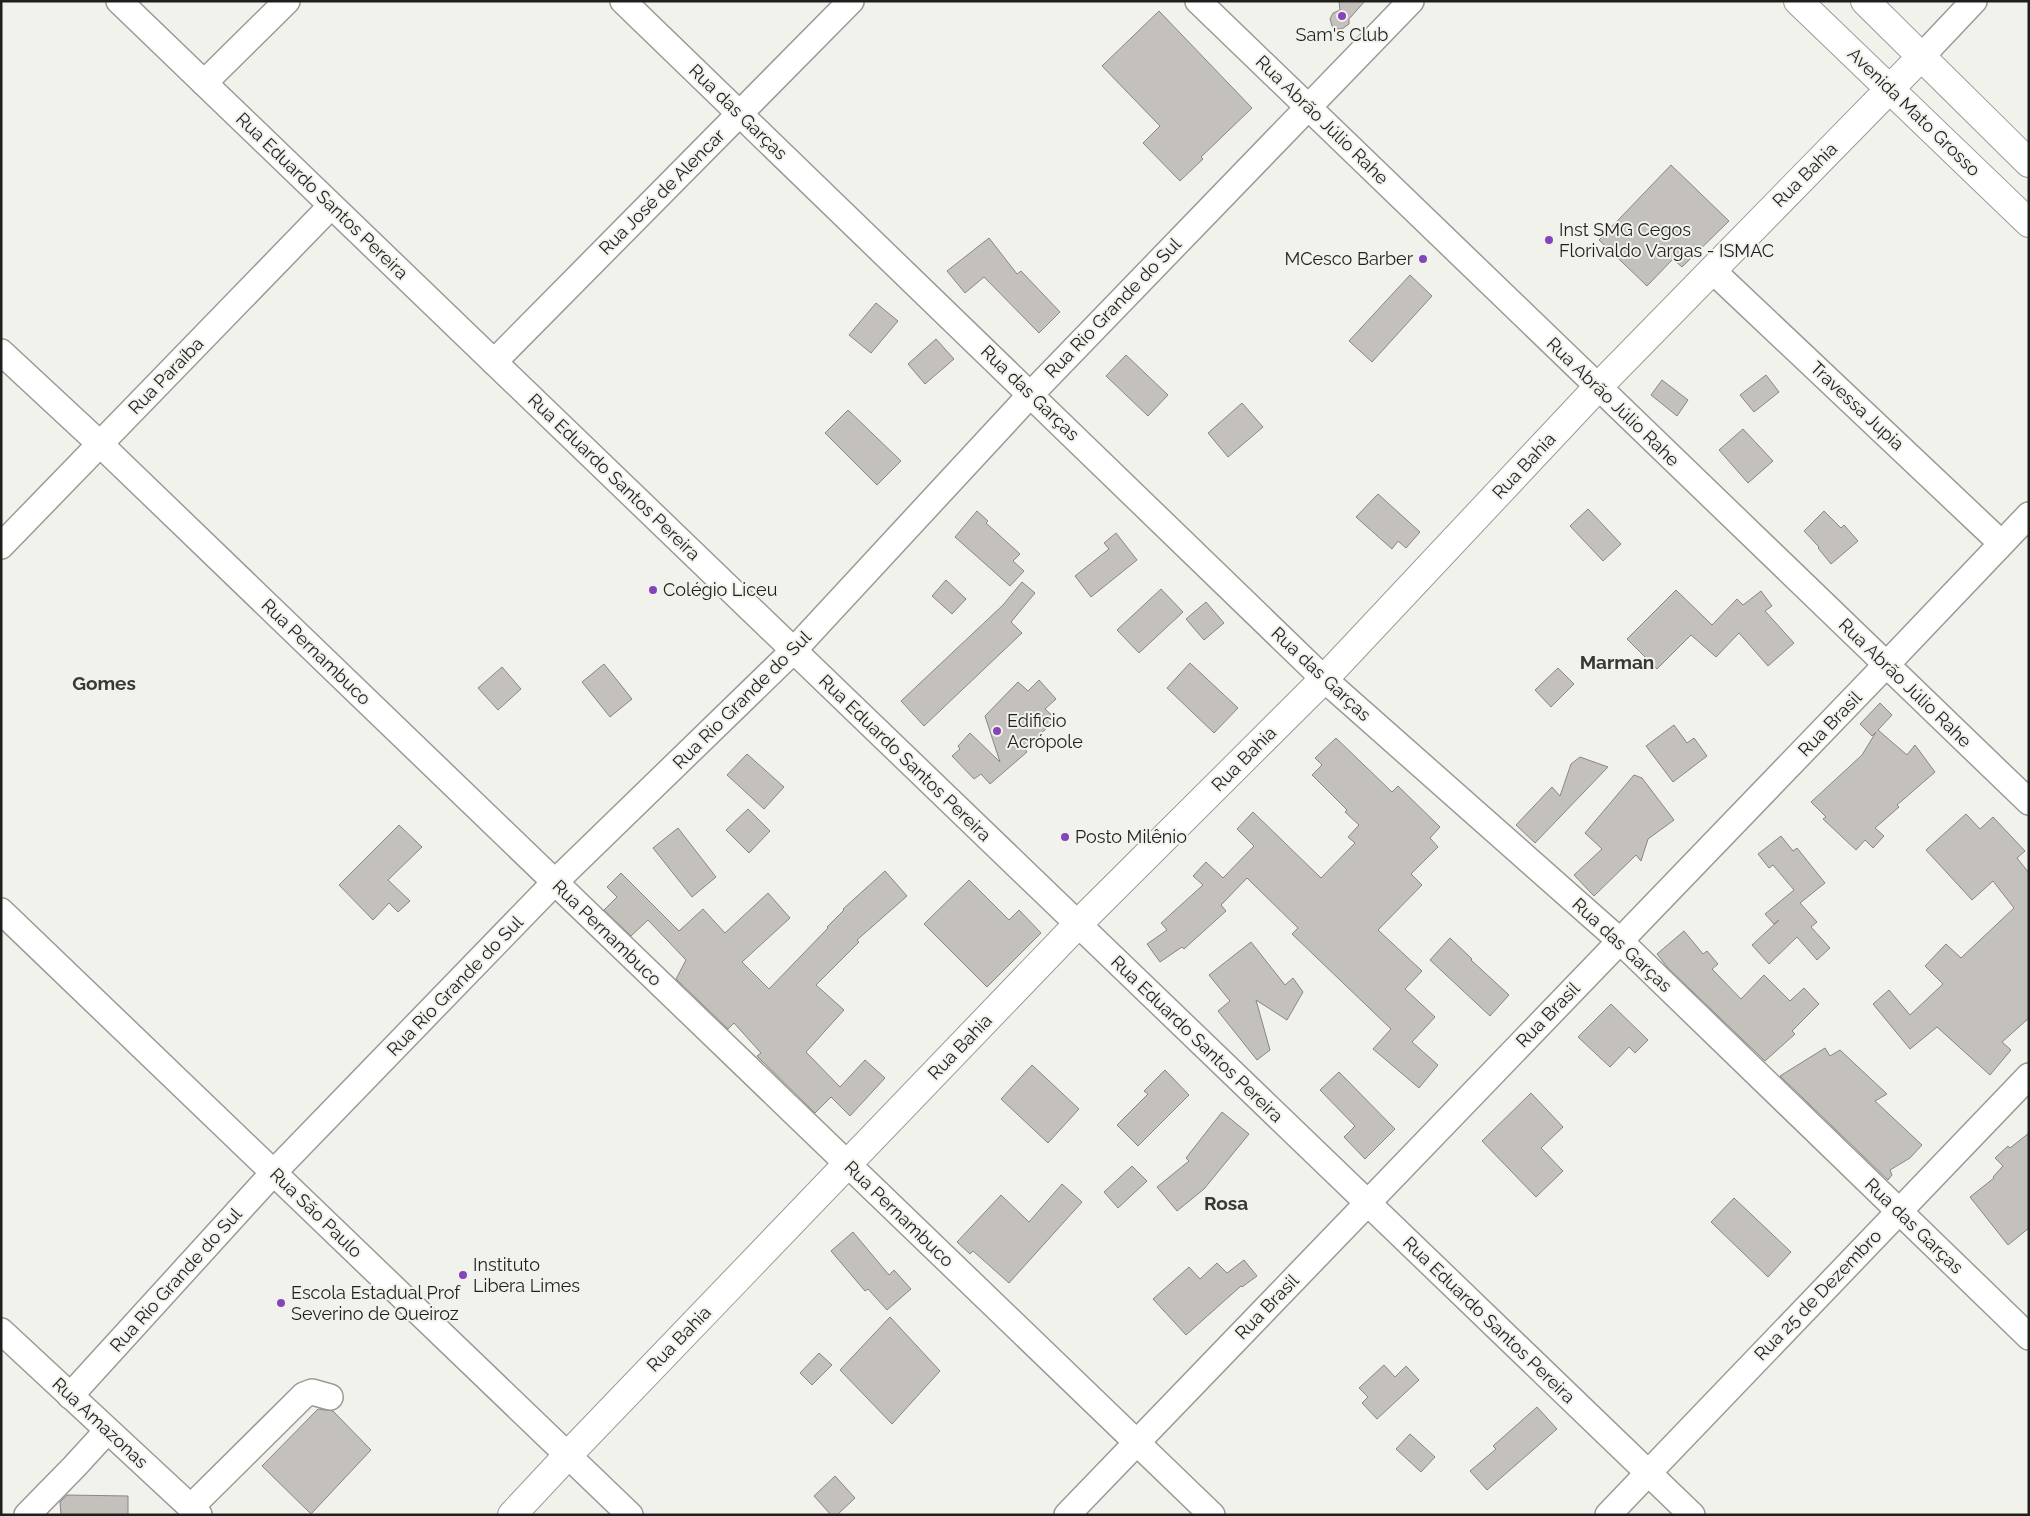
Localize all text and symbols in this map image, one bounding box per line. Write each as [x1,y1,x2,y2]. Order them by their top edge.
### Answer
marker: Sam's Club [1336,10,1348,22]
place label: Sam's Club [1296,24,1388,45]
street label: Avenida Mato Grosso [1844,43,1985,180]
street label: Rua Abrão Júlio Rahe [1252,51,1393,189]
street label: Rua das Garças [685,60,792,164]
street label: Rua Eduardo Santos Pereira [232,108,413,283]
street label: Rua José de Alencar [594,124,729,259]
street label: Rua Bahia [1768,138,1841,211]
place label: Inst SMG Cegos Florivaldo Vargas - ISMAC [1559,219,1774,261]
street label: Rua Rio Grande do Sul [1040,233,1185,382]
marker: Inst SMG Cegos Florivaldo Vargas - ISMAC [1543,234,1555,246]
place label: MCesco Barber [1284,248,1414,269]
marker: MCesco Barber [1417,253,1429,265]
street label: Rua Paraíba [124,333,207,418]
street label: Rua Abrão Júlio Rahe [1543,333,1684,471]
street label: Rua das Garças [977,341,1084,445]
street label: Travessa Jupia [1806,357,1909,454]
street label: Rua Eduardo Santos Pereira [524,389,705,564]
street label: Rua Bahia [1488,428,1560,503]
place label: Colégio Liceu [663,579,777,600]
marker: Colégio Liceu [647,584,659,596]
street label: Rua Pernambuco [257,594,376,709]
street label: Rua Abrão Júlio Rahe [1835,614,1976,752]
street label: Rua das Garças [1267,622,1376,725]
street label: Rua Rio Grande do Sul [668,626,815,773]
district label: Marman [1580,651,1654,673]
street label: Rua Eduardo Santos Pereira [815,670,996,845]
district label: Gomes [72,672,136,694]
street label: Rua Brasil [1793,687,1866,761]
place label: Edificio Acrópole [1007,710,1083,752]
street label: Rua Bahia [1207,722,1280,795]
marker: Edificio Acrópole [991,725,1003,737]
place label: Posto Milênio [1075,826,1187,847]
marker: Posto Milênio [1059,831,1071,843]
street label: Rua Pernambuco [548,875,667,990]
street label: Rua das Garças [1568,893,1677,996]
street label: Rua Rio Grande do Sul [382,911,527,1060]
street label: Rua Eduardo Santos Pereira [1107,951,1288,1126]
street label: Rua Brasil [1511,978,1584,1052]
street label: Rua Bahia [923,1010,996,1084]
street label: Rua Pernambuco [840,1156,959,1271]
street label: Rua São Paulo [266,1163,367,1262]
street label: Rua das Garças [1861,1174,1968,1278]
district label: Rosa [1204,1192,1248,1214]
street label: Rua Rio Grande do Sul [105,1203,246,1356]
street label: Rua 25 de Dezembro [1750,1225,1886,1364]
street label: Rua Eduardo Santos Pereira [1399,1232,1580,1407]
place label: Instituto Libera Limes [473,1254,580,1296]
marker: Instituto Libera Limes [457,1269,469,1281]
street label: Rua Brasil [1230,1270,1303,1344]
place label: Escola Estadual Prof Severino de Queiroz [291,1282,461,1324]
marker: Escola Estadual Prof Severino de Queiroz [275,1297,287,1309]
street label: Rua Bahia [642,1302,715,1376]
street label: Rua Amazonas [48,1373,153,1472]

